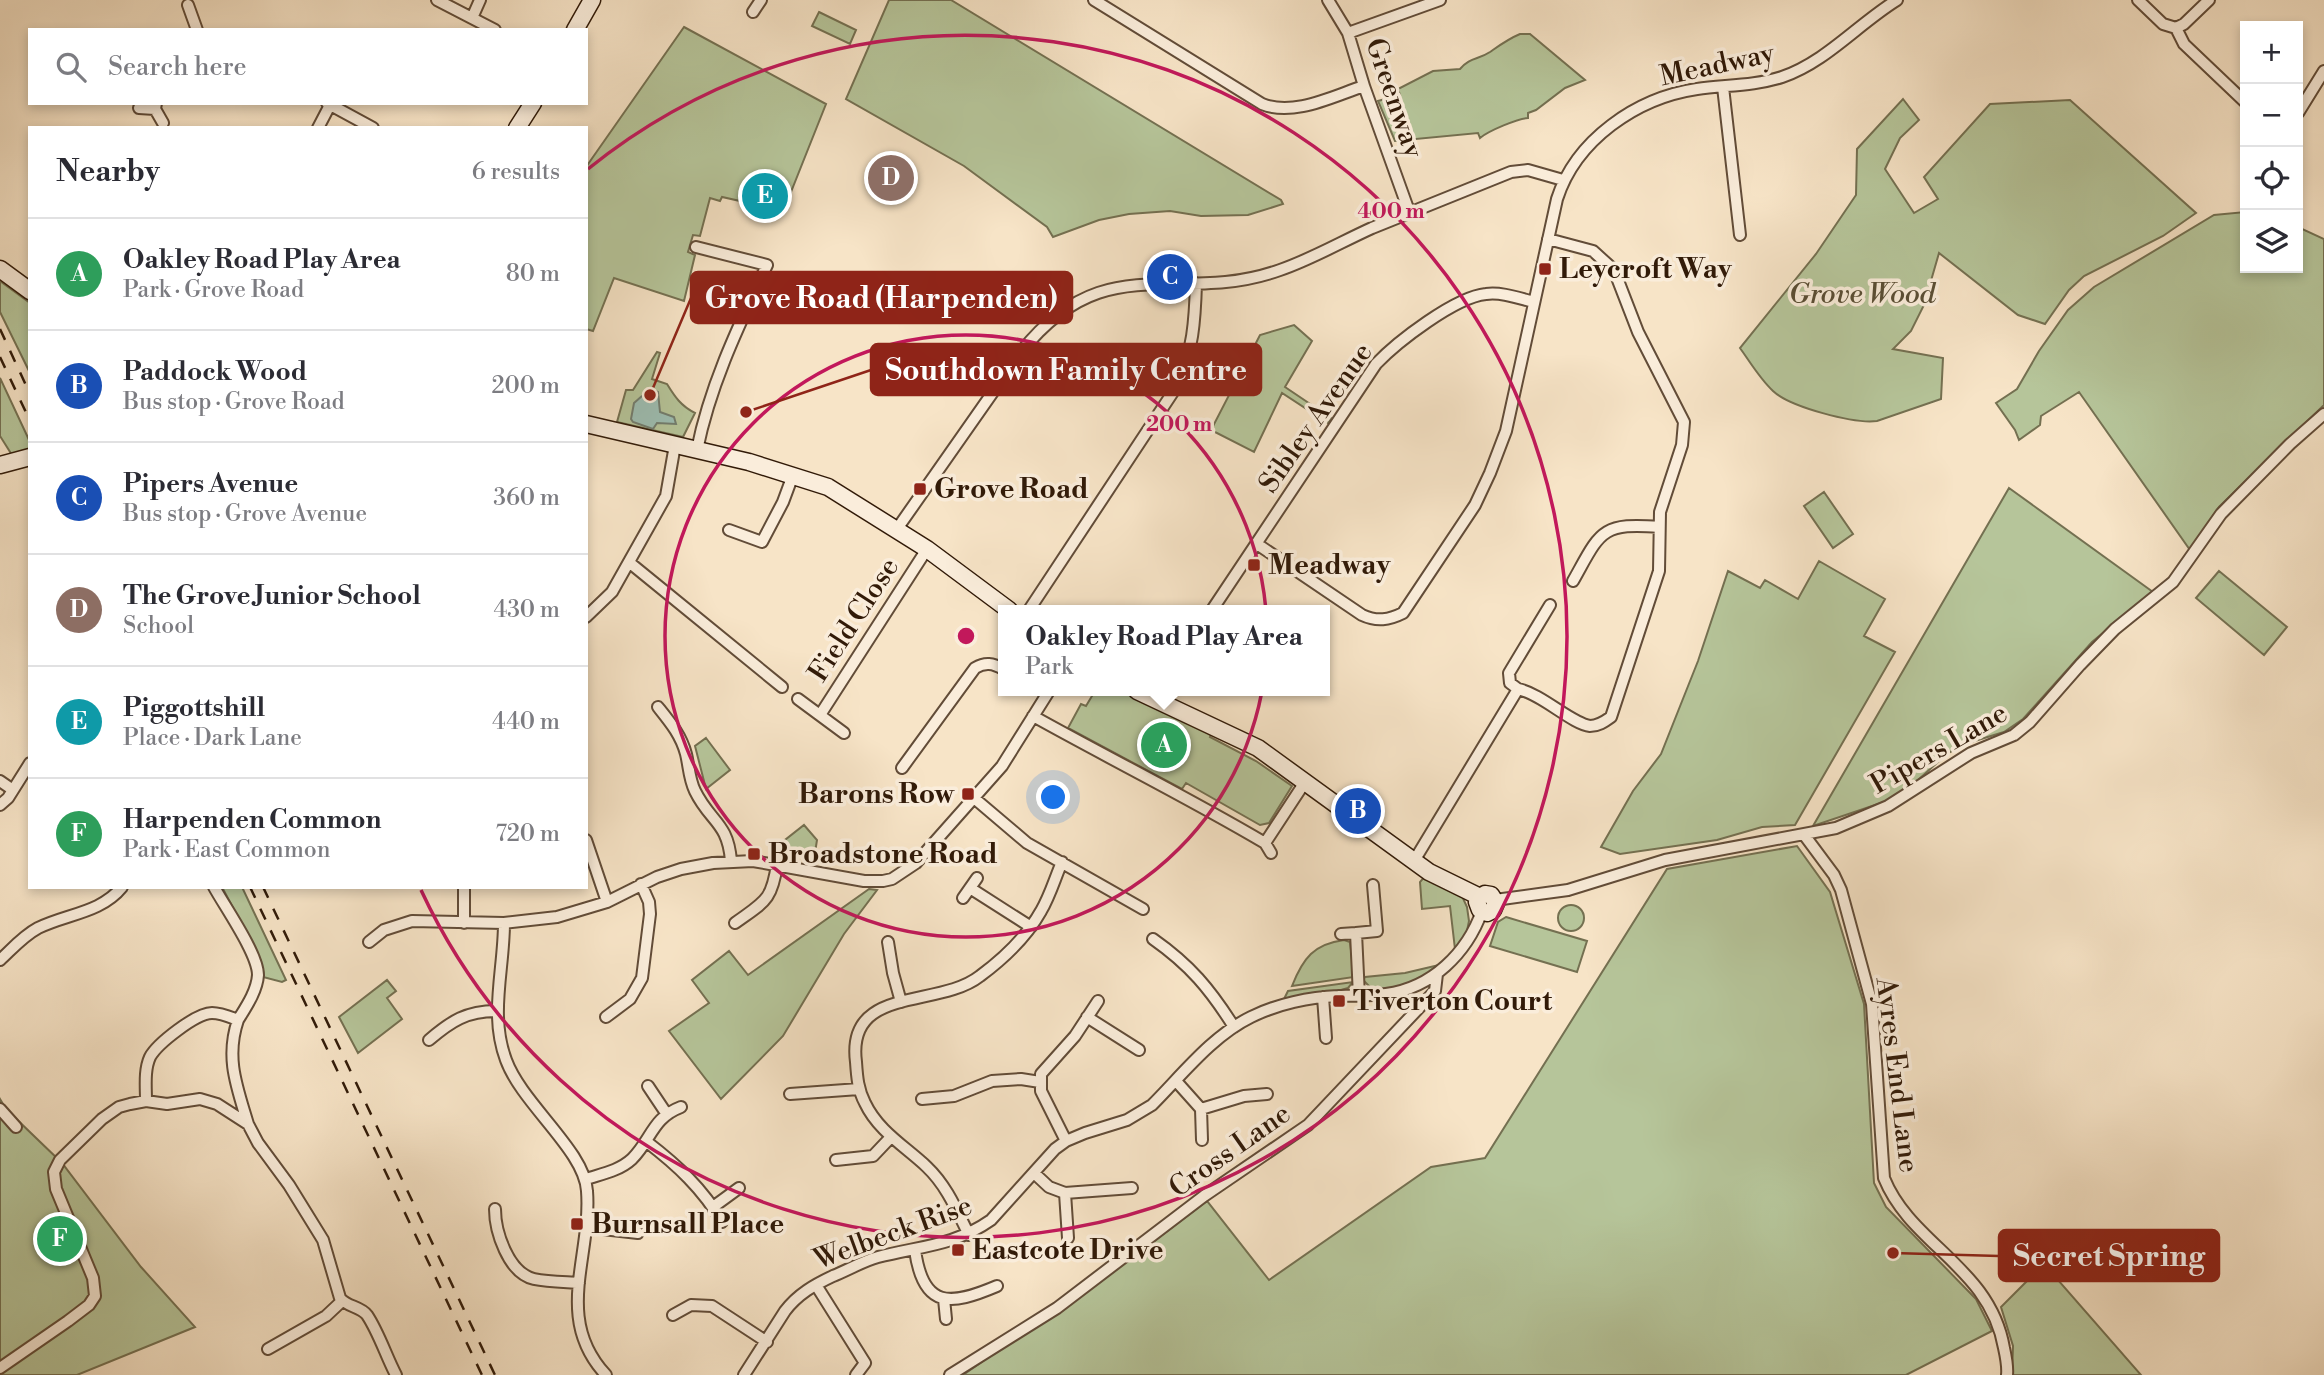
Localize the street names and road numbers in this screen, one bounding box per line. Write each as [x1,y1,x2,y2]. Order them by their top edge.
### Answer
street label: Greenway [1357,33,1431,163]
street label: Meadway [1656,36,1778,94]
street label: Sibley Avenue [1251,336,1381,500]
street label: Field Close [801,551,907,689]
street label: Pipers Lane [1864,696,2014,802]
street label: Ayres End Lane [1868,974,1926,1175]
street label: Cross Lane [1162,1096,1298,1206]
street label: Welbeck Rise [808,1188,977,1278]

